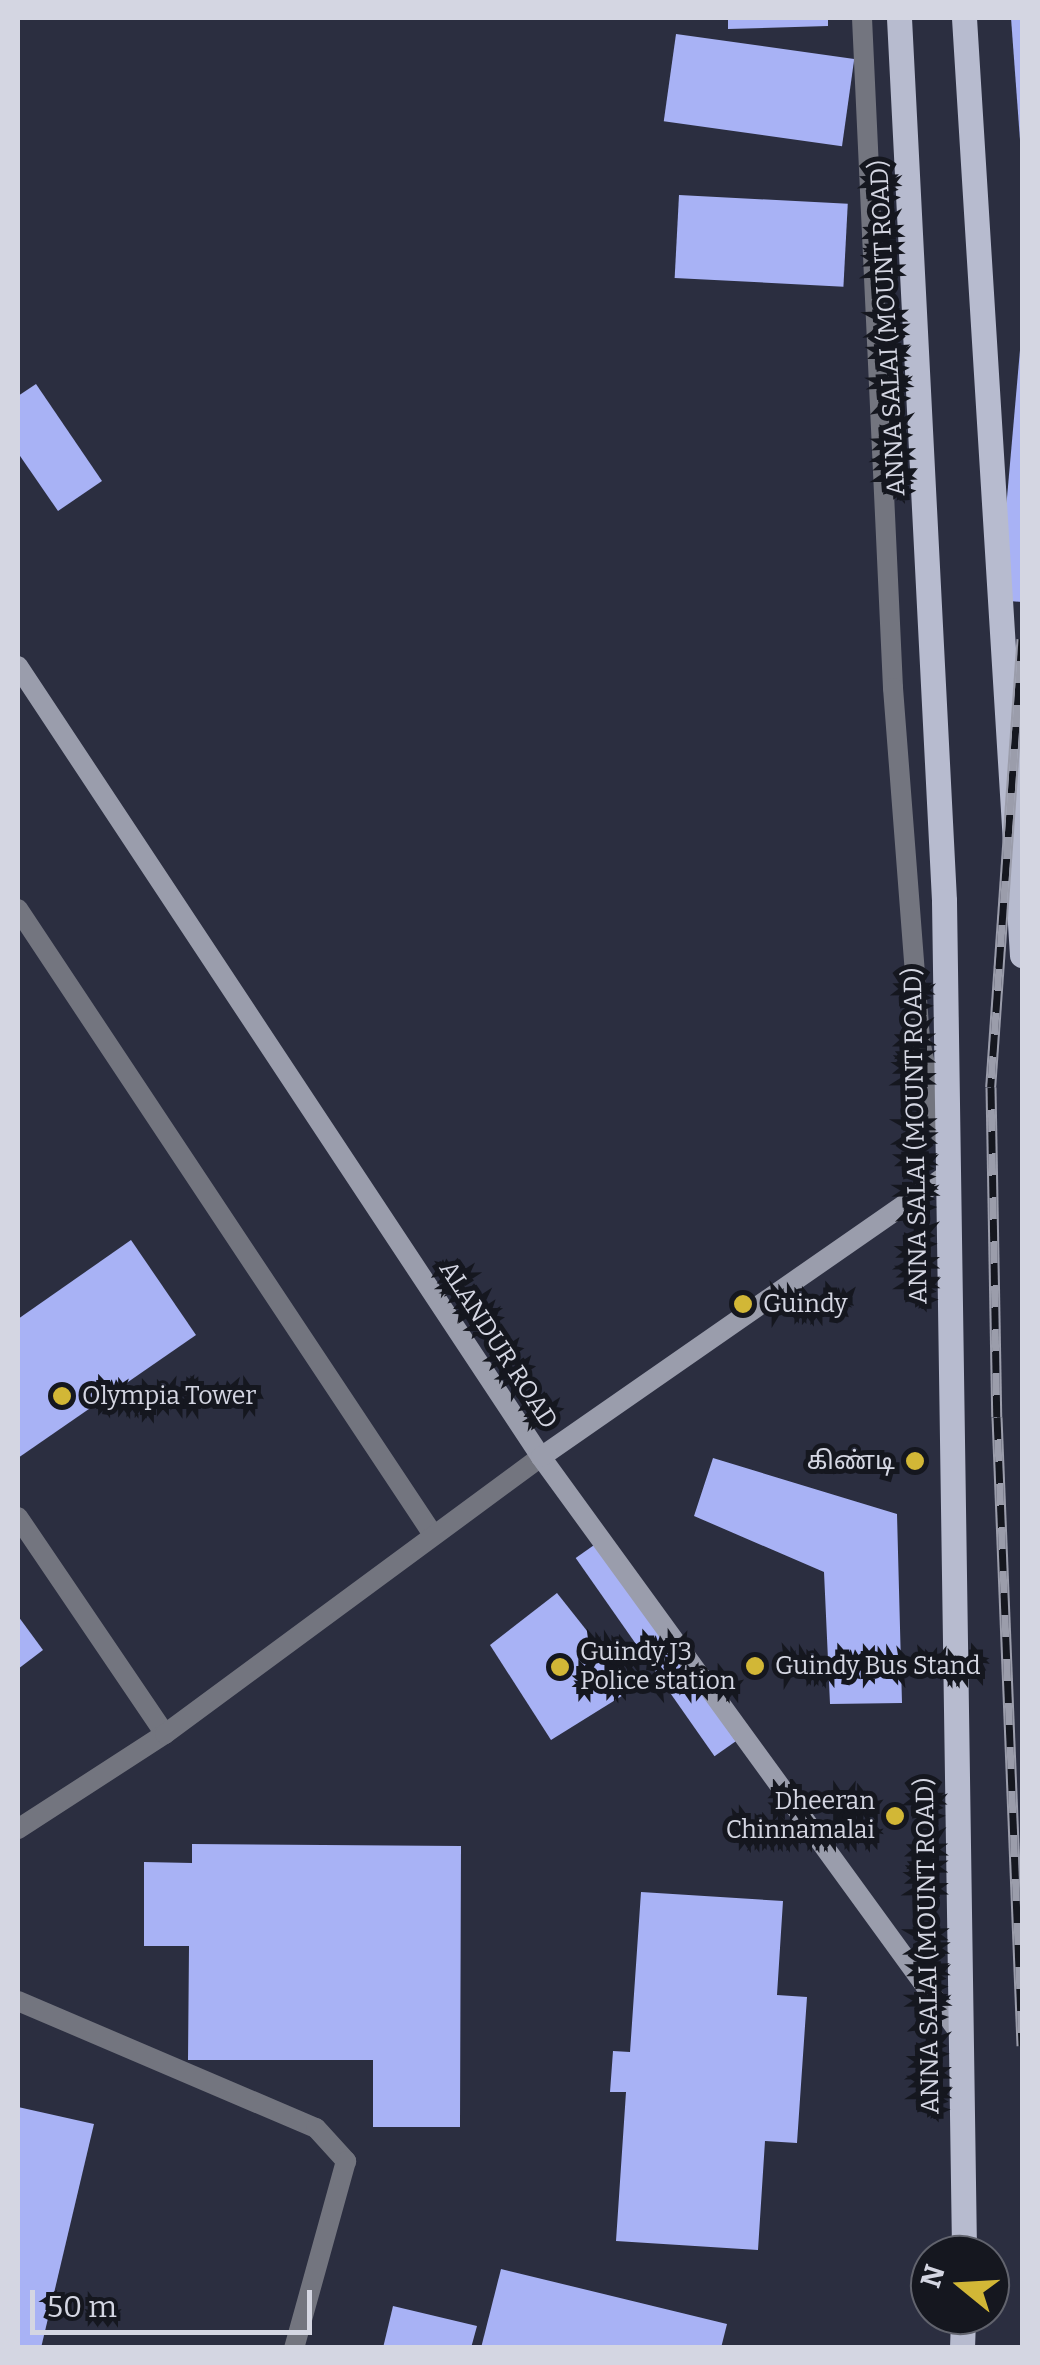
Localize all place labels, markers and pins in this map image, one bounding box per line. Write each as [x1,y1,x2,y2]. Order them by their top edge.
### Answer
place label: Guindy [763,1289,848,1319]
marker: Guindy [732,1293,754,1315]
place label: Olympia Tower [82,1381,256,1411]
marker: Olympia Tower [51,1385,73,1407]
place label: கிண்டி [807,1446,895,1476]
marker: கிண்டி [904,1450,926,1472]
place label: Guindy J3 Police station [580,1638,736,1697]
place label: Guindy Bus Stand [775,1651,981,1681]
marker: Guindy Bus Stand [744,1655,766,1677]
marker: Guindy J3 Police station [549,1656,571,1678]
place label: Dheeran Chinnamalai [726,1787,875,1846]
marker: Dheeran Chinnamalai [884,1805,906,1827]

